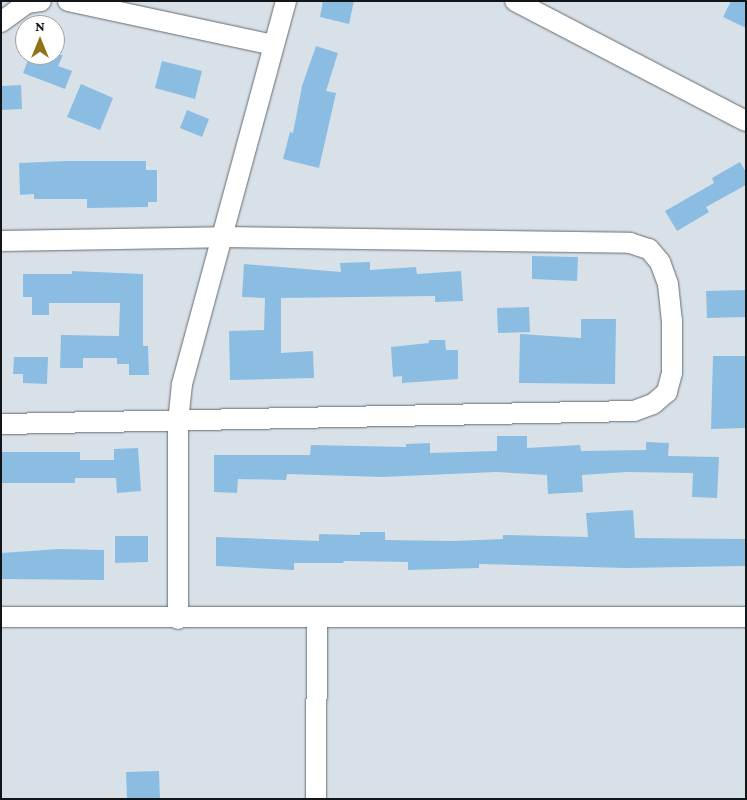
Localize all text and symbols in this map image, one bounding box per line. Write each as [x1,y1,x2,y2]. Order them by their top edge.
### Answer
north arrow [15,15,65,65]
text: N [35,18,45,34]

